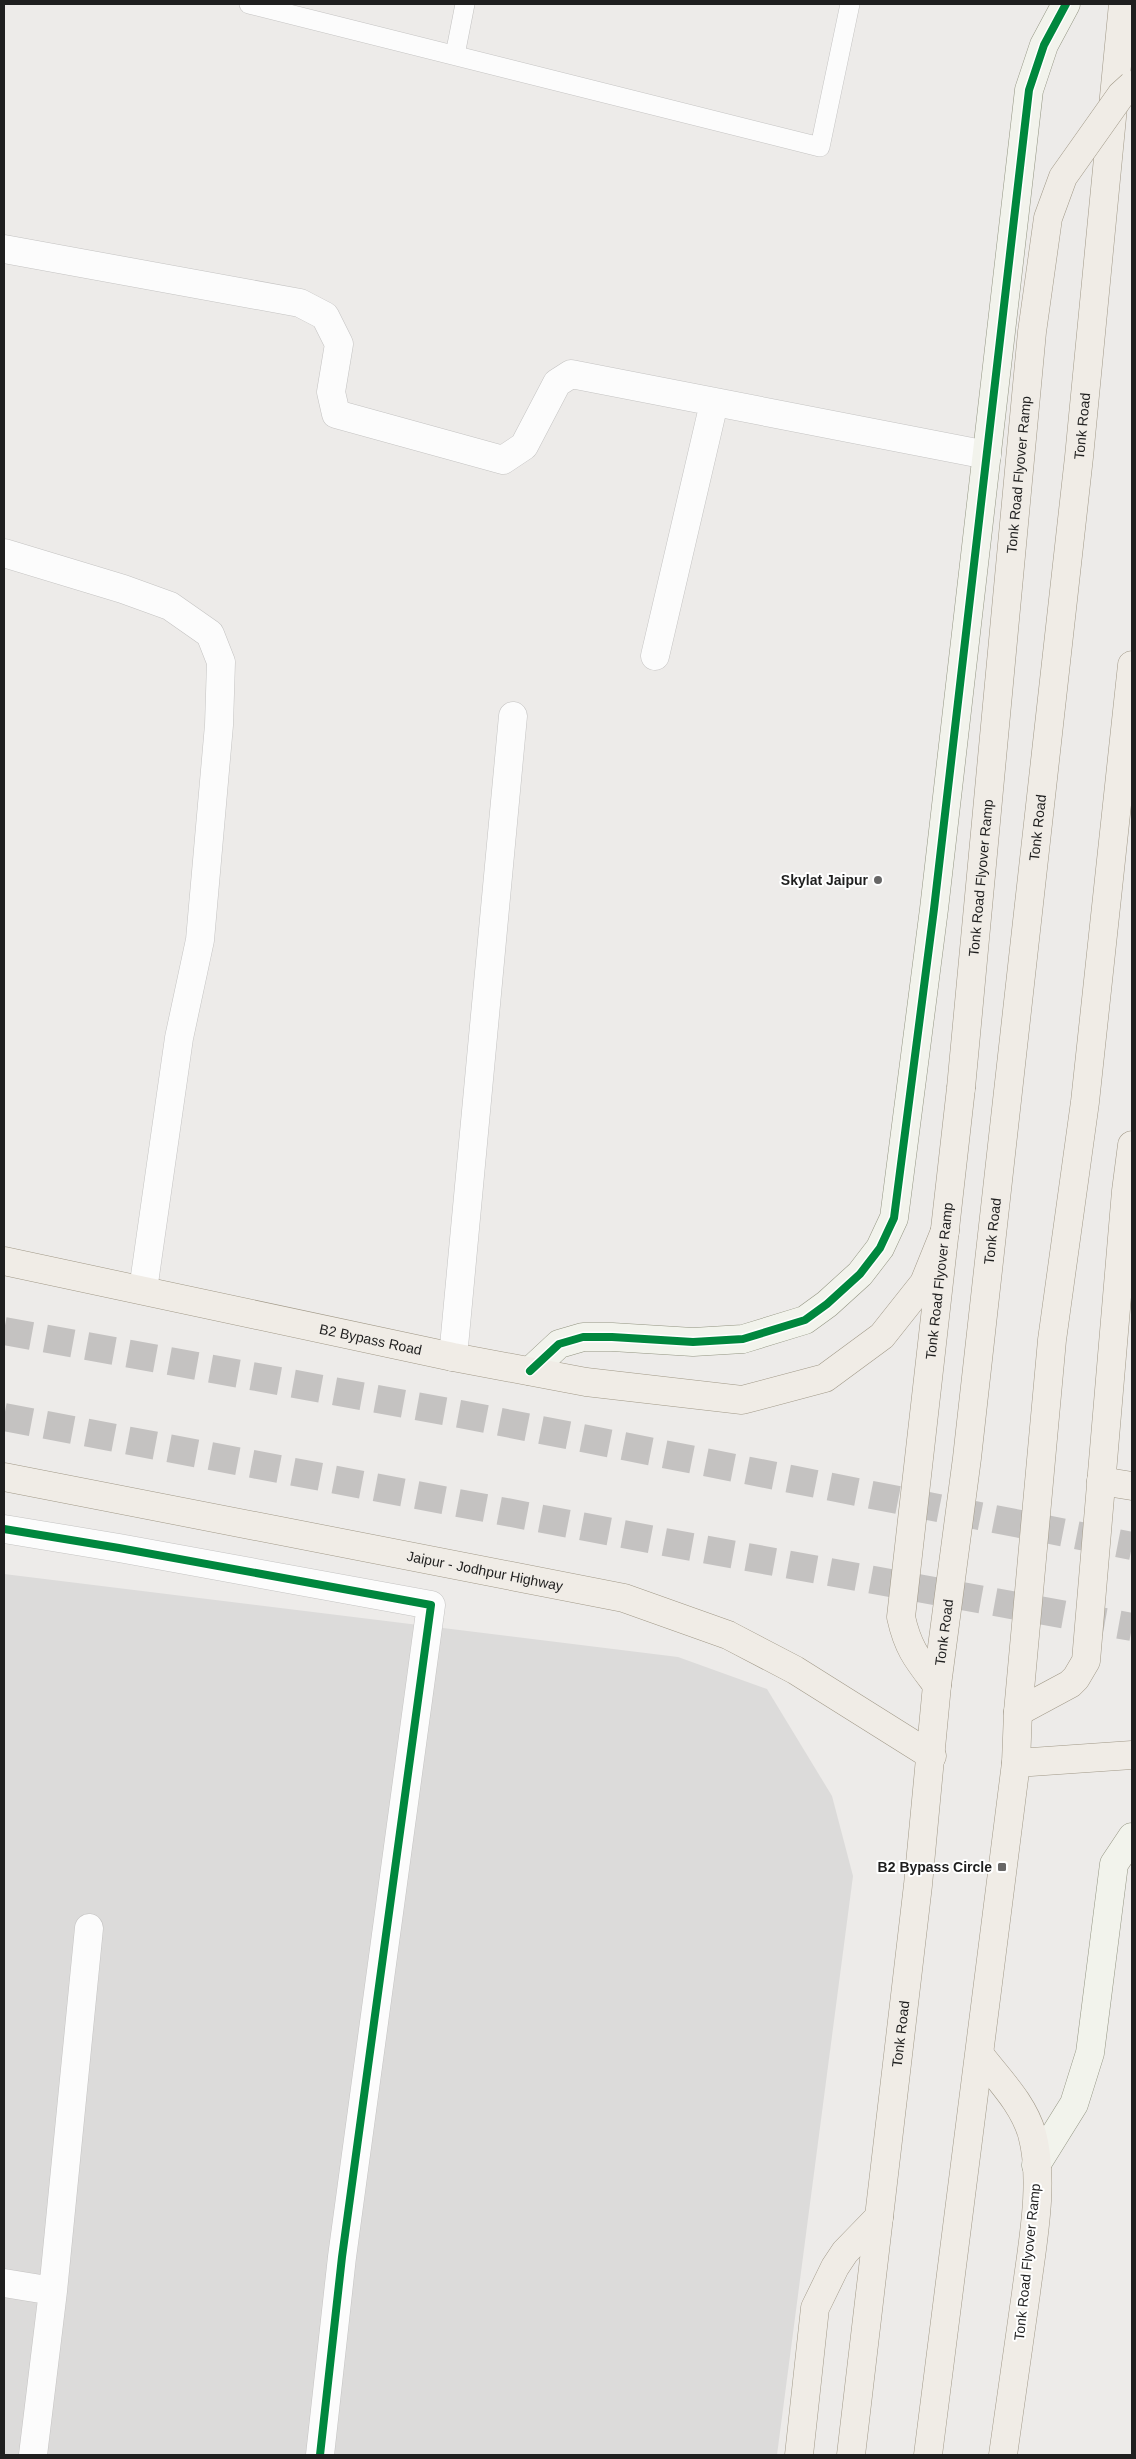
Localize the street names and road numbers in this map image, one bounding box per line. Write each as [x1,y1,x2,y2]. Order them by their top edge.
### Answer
street label: Tonk Road [1071,392,1093,460]
street label: Tonk Road Flyover Ramp [1003,395,1034,554]
street label: Tonk Road [1026,794,1049,862]
street label: Tonk Road Flyover Ramp [965,798,996,957]
street label: Tonk Road [981,1197,1004,1265]
street label: Tonk Road Flyover Ramp [922,1201,956,1360]
street label: B2 Bypass Road [318,1321,423,1358]
street label: Jaipur - Jodhpur Highway [405,1548,564,1594]
street label: Tonk Road [932,1598,956,1667]
street label: Tonk Road [889,2000,912,2068]
street label: Tonk Road Flyover Ramp [1011,2182,1043,2341]

